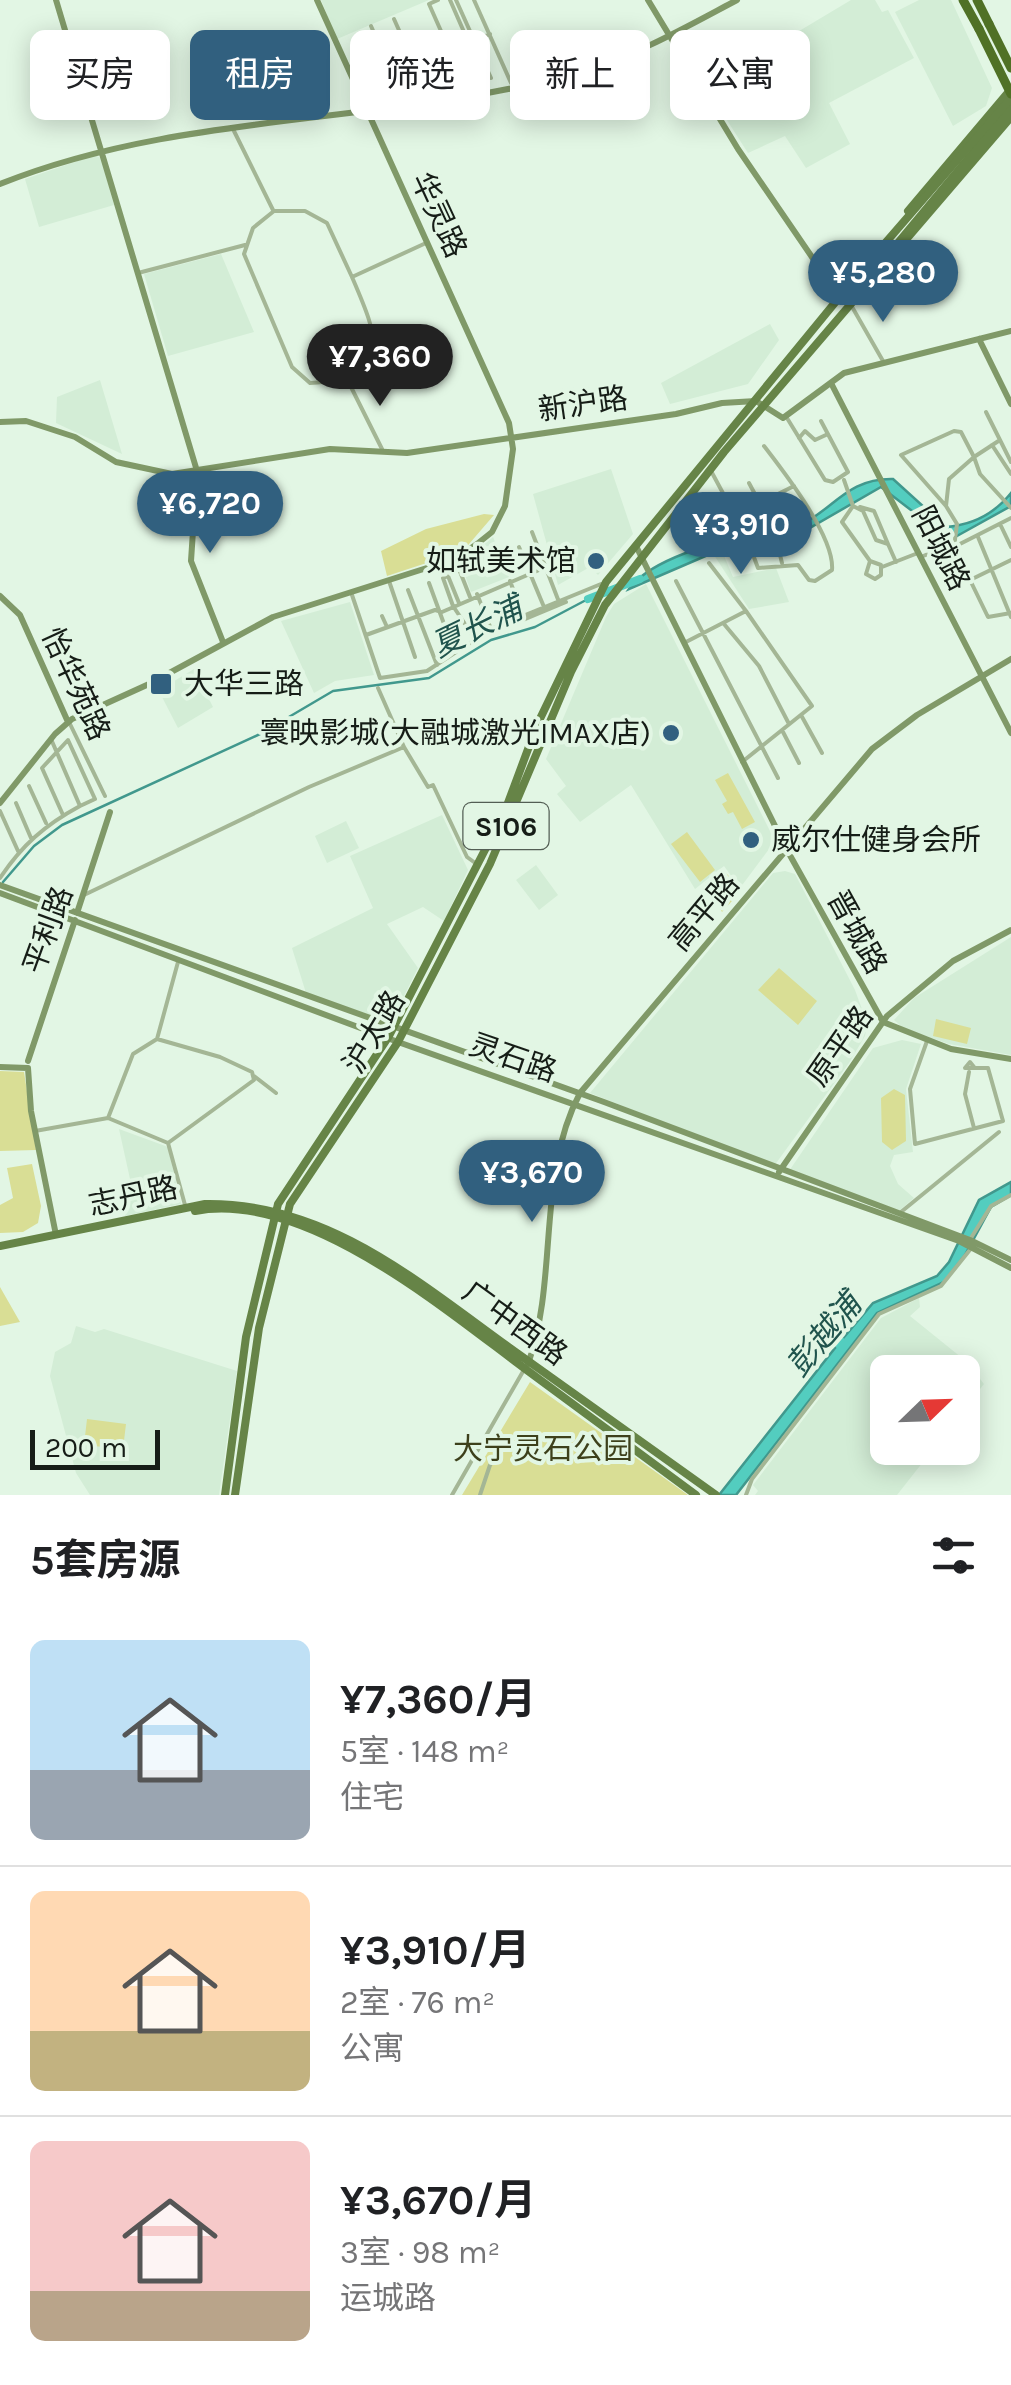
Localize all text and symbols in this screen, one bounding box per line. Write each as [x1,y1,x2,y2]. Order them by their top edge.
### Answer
chip: 买房 [30,30,170,120]
chip: 租房 [190,30,330,120]
chip: 筛选 [350,30,490,120]
chip: 新上 [510,30,650,120]
chip: 公寓 [670,30,810,120]
street label: 华灵路 [404,167,474,263]
pin: ¥5,280 [802,240,964,325]
text: ¥5,280 [830,254,936,291]
pin: ¥7,360 [299,324,461,409]
text: ¥7,360 [329,338,431,375]
street label: 新沪路 [536,380,630,428]
pin: ¥6,720 [129,471,291,556]
text: ¥6,720 [159,485,261,522]
pin: ¥3,910 [660,492,822,577]
street label: 阳城路 [905,500,977,596]
text: ¥3,910 [692,506,790,543]
place label: 如轼美术馆 [426,543,576,579]
marker: 如轼美术馆 [585,550,607,572]
water label: 夏长浦 [426,587,533,665]
street label: 怡华苑路 [34,622,118,746]
place label: 大华三路 [184,666,304,702]
marker: 大华三路 [148,671,174,697]
place label: 寰映影城(大融城激光IMAX店) [259,715,651,751]
marker: 寰映影城(大融城激光IMAX店) [660,722,682,744]
road number: S106 [464,803,548,849]
place label: 威尔仕健身会所 [771,822,981,858]
marker: 威尔仕健身会所 [740,829,762,851]
street label: 高平路 [661,866,747,958]
street label: 平利路 [16,882,80,978]
street label: 晋城路 [819,884,895,980]
street label: 沪太路 [335,984,413,1080]
street label: 原平路 [799,999,881,1093]
street label: 灵石路 [465,1026,561,1090]
pin: ¥3,670 [451,1140,613,1225]
text: ¥3,670 [481,1154,583,1191]
street label: 志丹路 [85,1169,181,1223]
street label: 广中西路 [456,1273,574,1373]
water label: 彭越浦 [779,1283,872,1384]
north arrow [870,1355,980,1465]
map controls [870,1355,980,1465]
scale bar [30,1425,160,1470]
text: 200 m [45,1431,127,1464]
park label: 大宁灵石公园 [453,1431,633,1467]
icon: filters [926,1528,981,1583]
text: 5套房源 [30,1535,180,1585]
text: ¥7,360/月 [340,1674,536,1724]
icon: home [110,1680,230,1800]
text: 5室 · 148 m² [340,1733,509,1770]
text: 住宅 [340,1779,404,1816]
text: ¥3,910/月 [340,1925,530,1975]
icon: home [110,1931,230,2051]
text: 2室 · 76 m² [340,1984,495,2021]
text: 公寓 [340,2030,404,2067]
text: ¥3,670/月 [340,2175,536,2225]
icon: home [110,2181,230,2301]
text: 3室 · 98 m² [340,2234,500,2271]
text: 运城路 [340,2280,436,2317]

